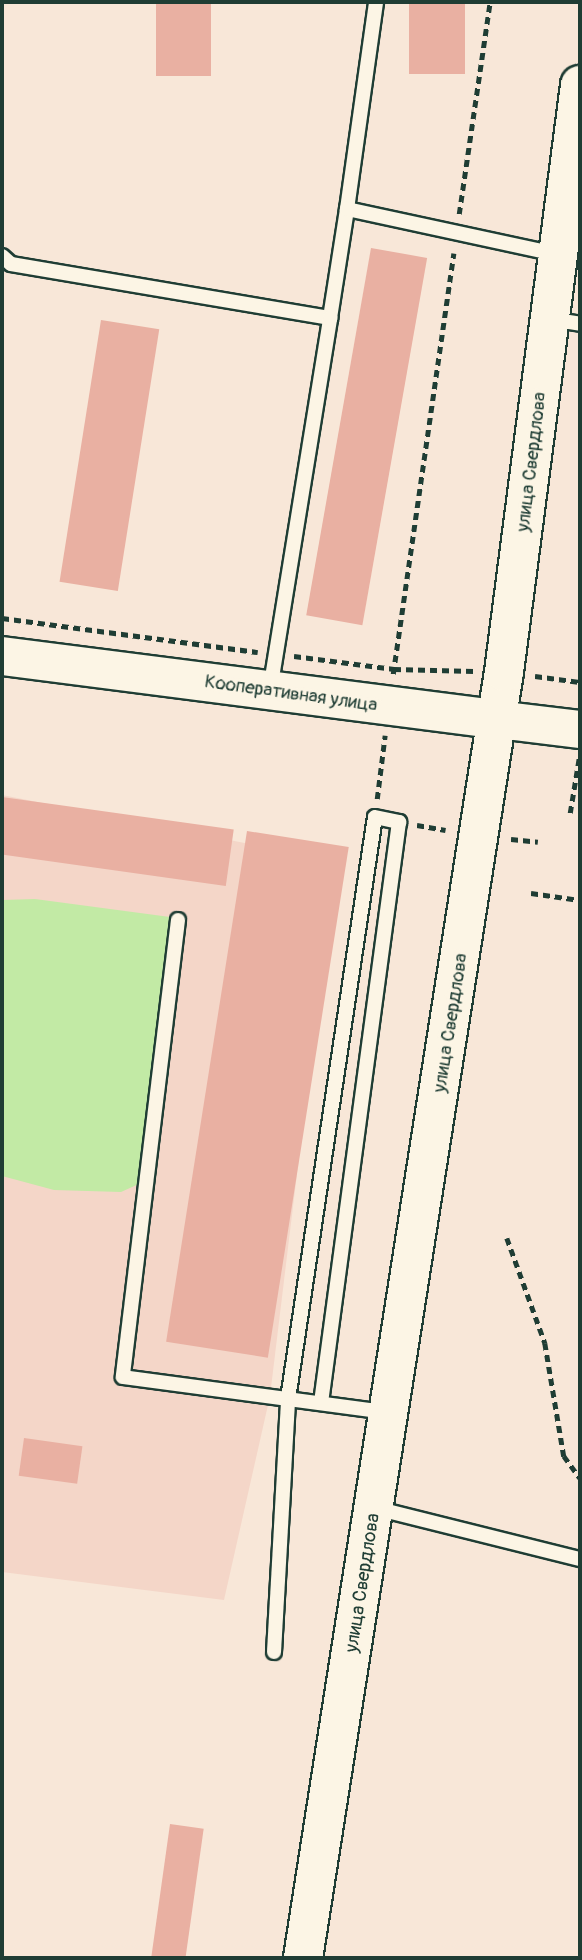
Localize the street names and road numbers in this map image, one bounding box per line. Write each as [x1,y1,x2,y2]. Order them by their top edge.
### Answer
street label: улица Свердлова [512,391,552,533]
street label: Кооперативная улица [203,671,379,717]
street label: улица Свердлова [429,952,473,1094]
street label: улица Свердлова [341,1512,385,1654]

